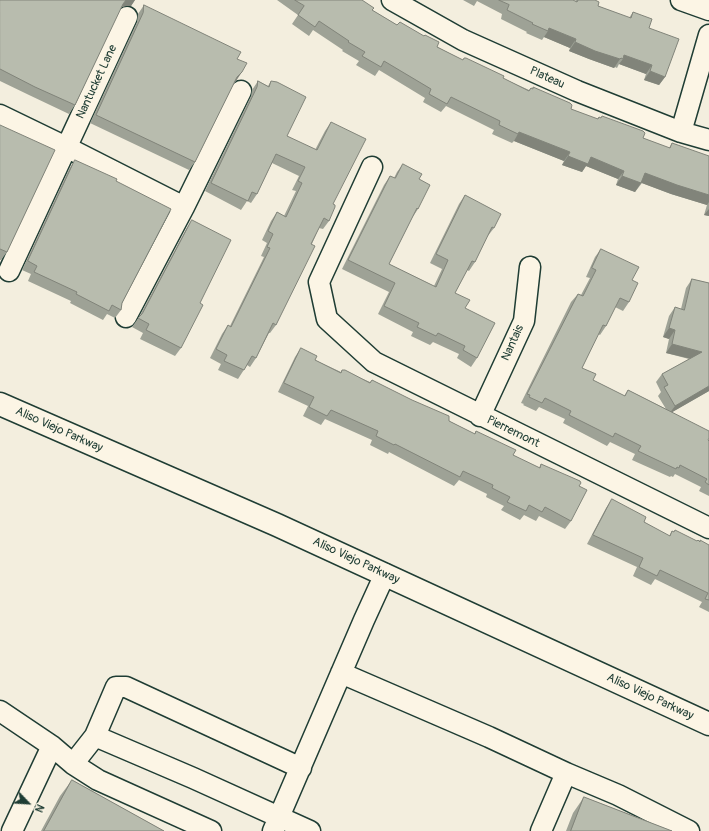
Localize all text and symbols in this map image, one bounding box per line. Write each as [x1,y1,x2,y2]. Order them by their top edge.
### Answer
street label: Nantucket Lane [74,43,120,121]
street label: Plateau [527,64,567,92]
street label: Nantais [499,323,527,363]
street label: Aliso Viejo Parkway [13,404,105,456]
street label: Pierremont [484,413,542,451]
street label: Aliso Viejo Parkway [310,535,402,587]
street label: Aliso Viejo Parkway [604,671,696,723]
north arrow [8,783,48,823]
text: N [32,802,47,814]

